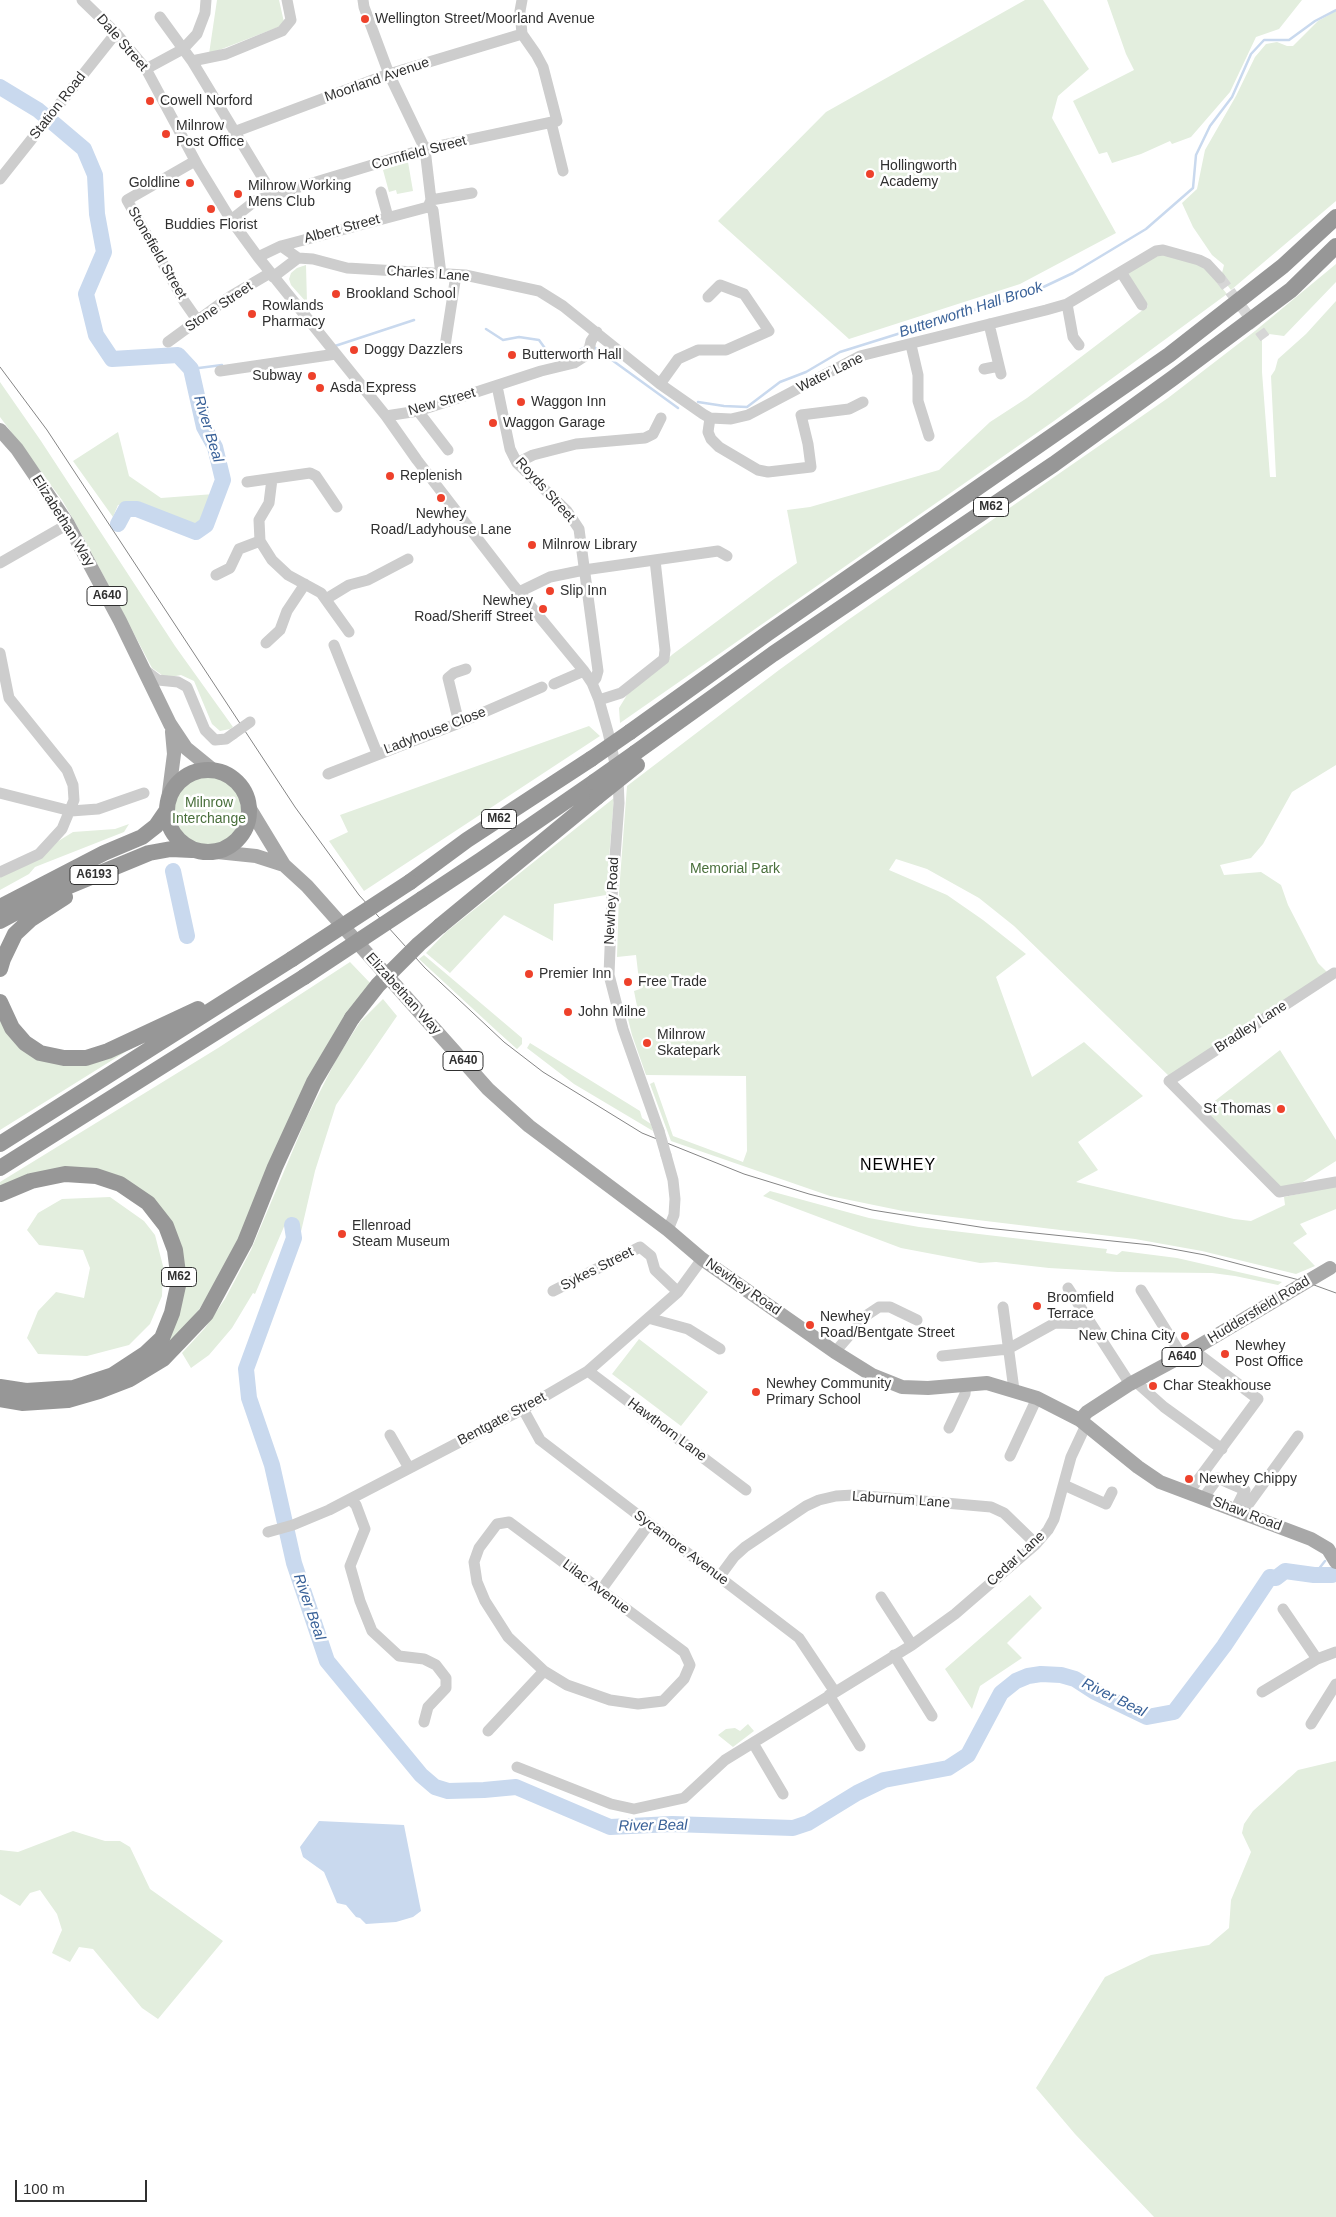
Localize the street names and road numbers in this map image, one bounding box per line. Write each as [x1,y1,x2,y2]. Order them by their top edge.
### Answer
street label: Dale Street [93,11,151,75]
street label: Moorland Avenue [323,54,431,106]
street label: Station Road [26,69,90,143]
street label: Cornfield Street [370,132,468,174]
street label: Stonefield Street [124,204,190,302]
street label: Albert Street [302,211,382,247]
street label: Charles Lane [386,263,470,285]
street label: Stone Street [182,278,256,336]
street label: Water Lane [794,350,866,396]
street label: New Street [406,384,478,420]
street label: Royds Street [512,454,578,526]
street label: Elizabethan Way [28,472,98,570]
road number: M62 [974,498,1008,516]
road number: A640 [87,586,127,606]
street label: Ladyhouse Close [381,704,489,758]
road number: M62 [482,810,516,829]
street label: Newhey Road [601,857,623,945]
road number: A6193 [70,866,118,884]
street label: Elizabethan Way [362,950,444,1038]
street label: Bradley Lane [1212,997,1290,1057]
road number: A640 [443,1052,483,1070]
street label: Sykes Street [558,1244,636,1294]
street label: Newhey Road [702,1255,784,1319]
road number: M62 [162,1268,196,1286]
street label: Huddersfield Road [1205,1273,1313,1347]
road number: A640 [1162,1348,1202,1366]
street label: Bentgate Street [455,1389,549,1449]
street label: Hawthorn Lane [624,1395,710,1465]
street label: Laburnum Lane [851,1488,951,1512]
street label: Shaw Road [1210,1493,1284,1535]
street label: Sycamore Avenue [630,1507,732,1589]
street label: Cedar Lane [984,1528,1048,1590]
street label: Lilac Avenue [559,1556,633,1618]

